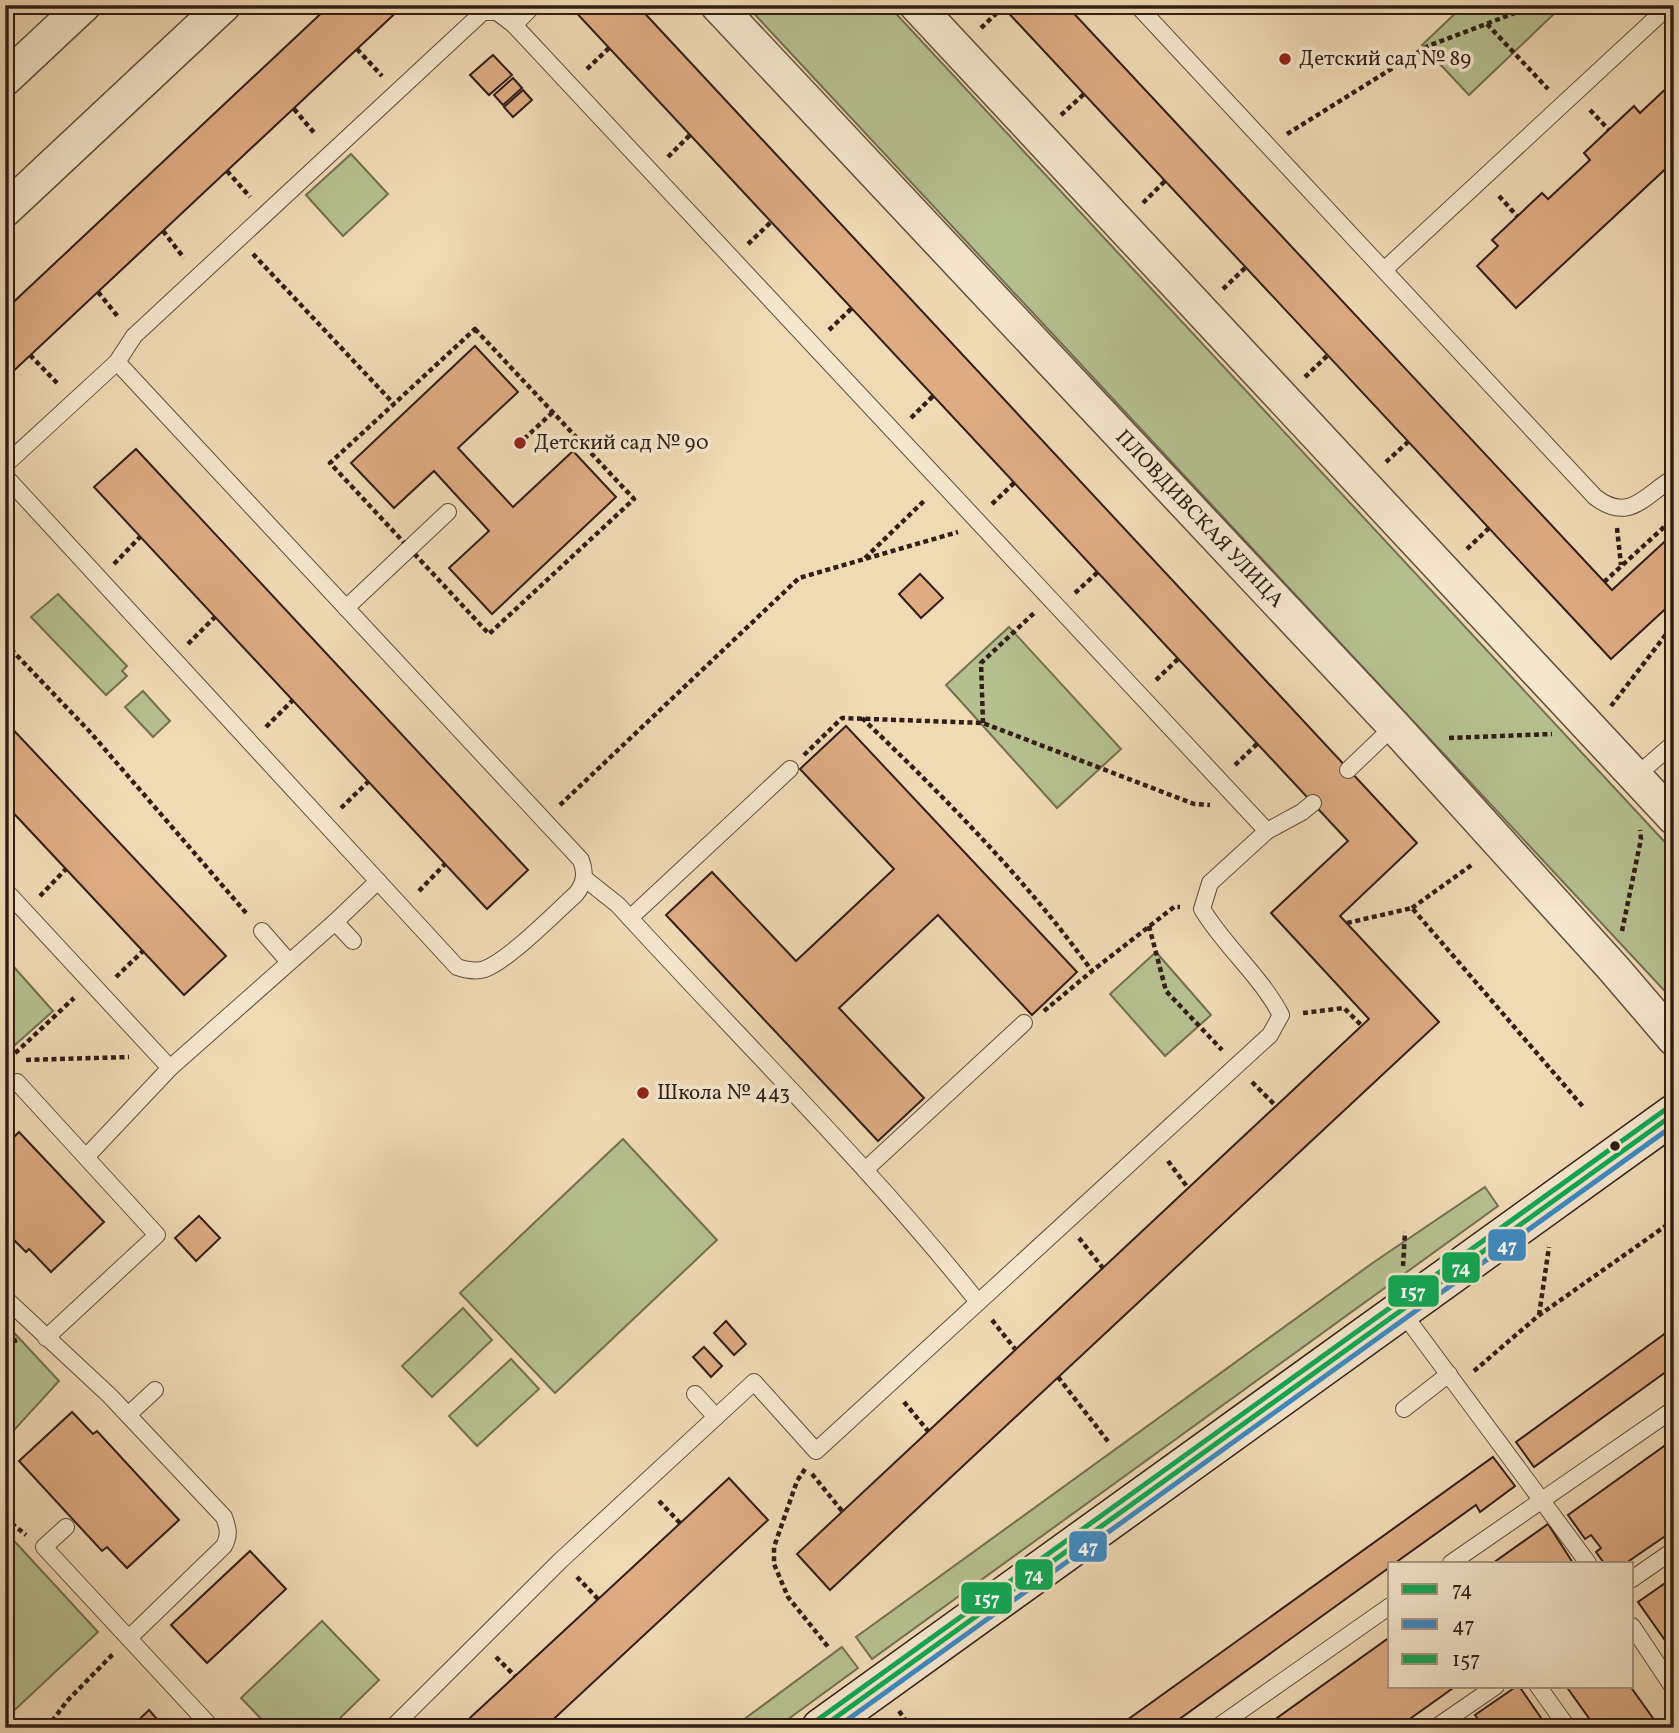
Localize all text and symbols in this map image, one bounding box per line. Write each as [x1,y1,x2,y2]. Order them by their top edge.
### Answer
place label: Детский сад № 89 [1299,45,1471,74]
marker: Детский сад № 89 [1277,51,1293,67]
street label: ПЛОВДИВСКАЯ УЛИЦА [1109,423,1291,615]
place label: Детский сад № 90 [534,429,709,458]
marker: Детский сад № 90 [512,435,528,451]
place label: Школа № 443 [657,1079,790,1108]
marker: Школа № 443 [635,1085,651,1101]
unlabelled marker [1608,1139,1622,1153]
line badge: 47 [1487,1228,1527,1262]
text: 47 [1497,1234,1517,1260]
line badge: 74 [1441,1251,1481,1284]
text: 74 [1451,1256,1471,1282]
line badge: 157 [1387,1274,1440,1308]
text: 157 [1400,1280,1426,1306]
line badge: 47 [1068,1530,1108,1563]
text: 47 [1078,1535,1098,1561]
line badge: 74 [1014,1558,1054,1591]
legend [1388,1562,1634,1688]
text: 74 [1024,1563,1044,1589]
text: 74 [1452,1576,1473,1605]
line badge: 157 [960,1581,1013,1615]
text: 157 [974,1587,1000,1613]
text: 47 [1452,1612,1475,1641]
text: 157 [1452,1646,1480,1675]

